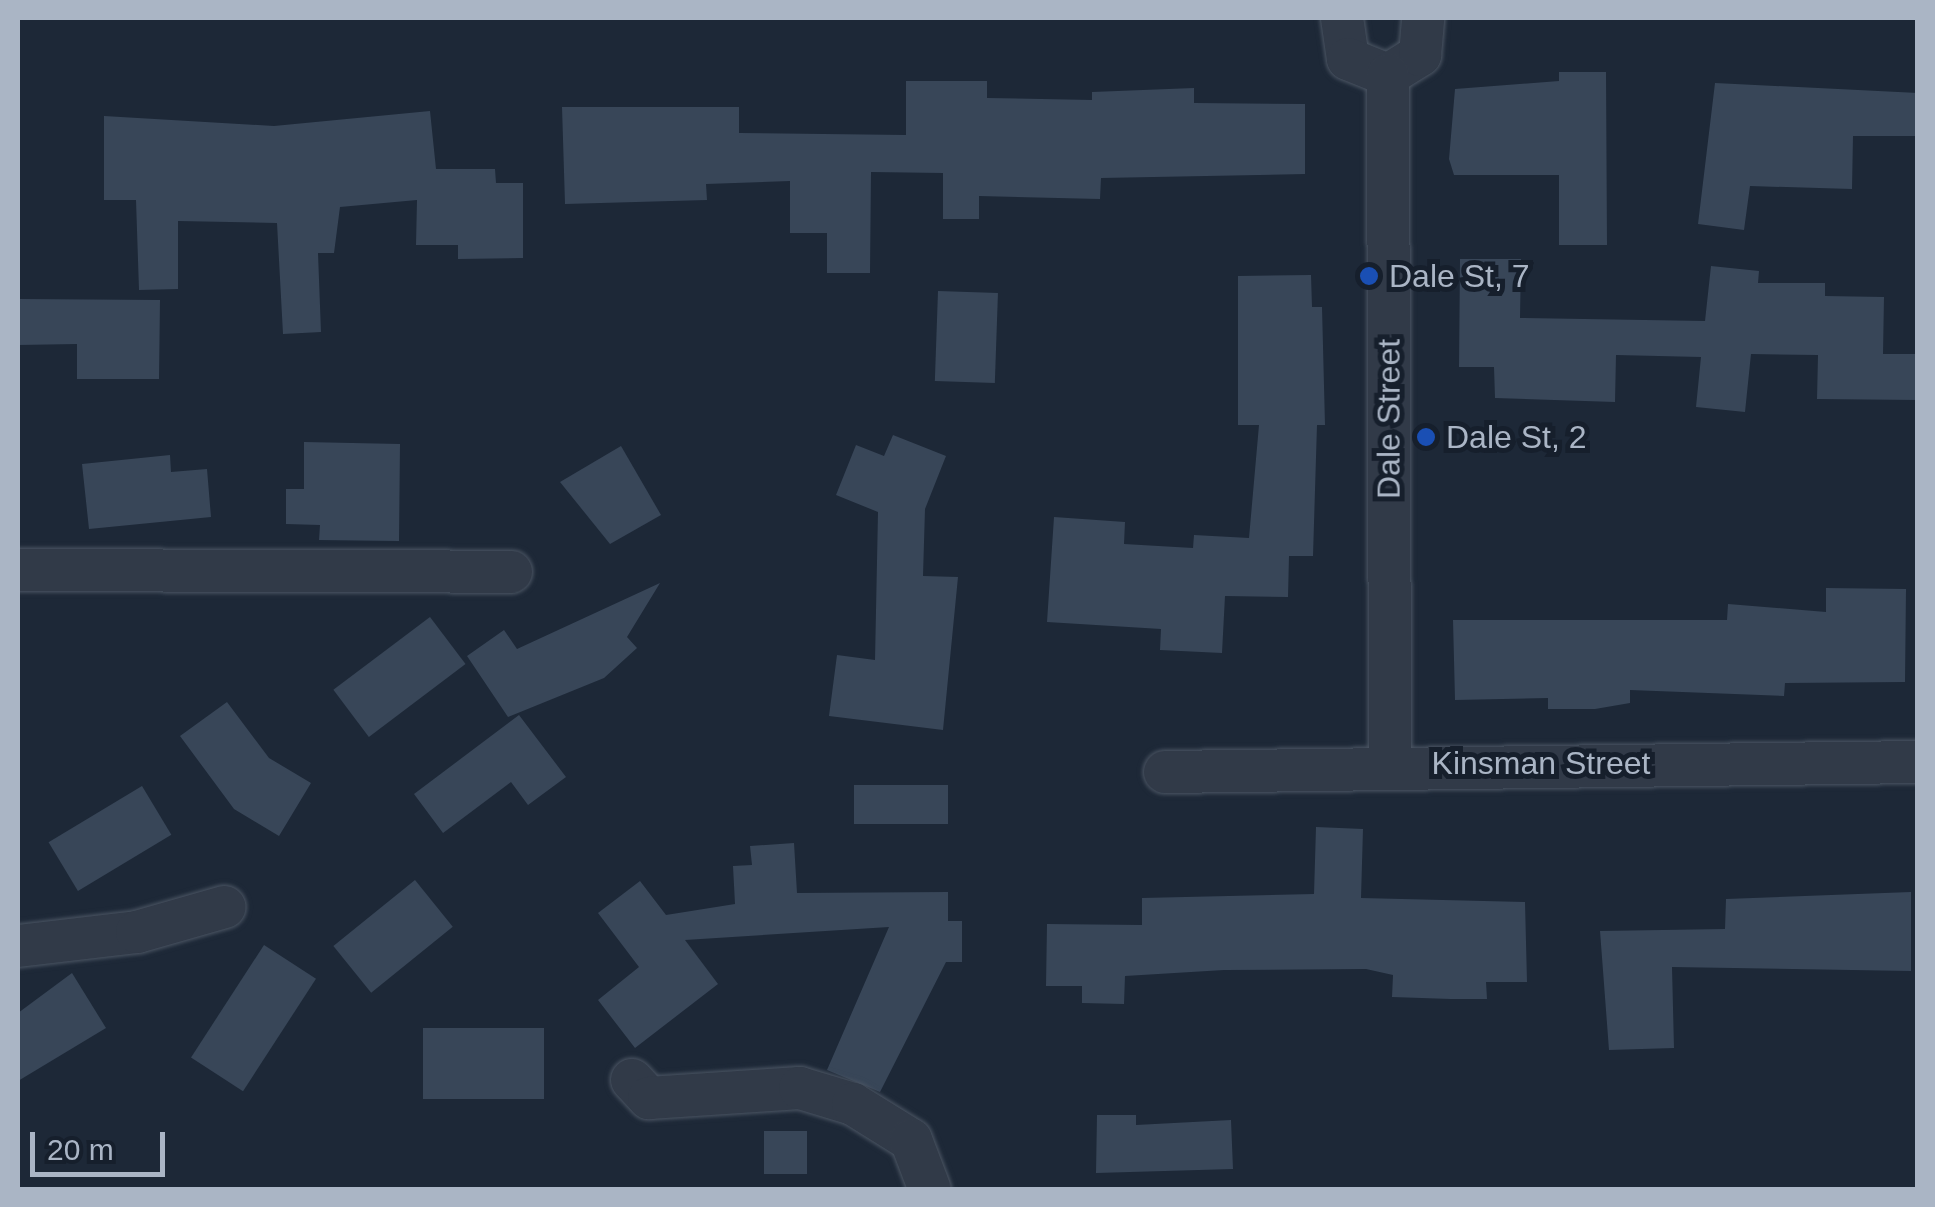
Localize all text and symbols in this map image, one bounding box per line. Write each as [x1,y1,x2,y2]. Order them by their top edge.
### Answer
place label: Dale St, 7 [1389,257,1530,295]
marker: Dale St, 7 [1358,265,1380,287]
street label: Dale Street [1370,339,1408,499]
place label: Dale St, 2 [1446,418,1587,456]
marker: Dale St, 2 [1415,426,1437,448]
street label: Kinsman Street [1432,744,1650,782]
scale bar [35,1112,170,1174]
text: 20 m [47,1133,114,1166]

